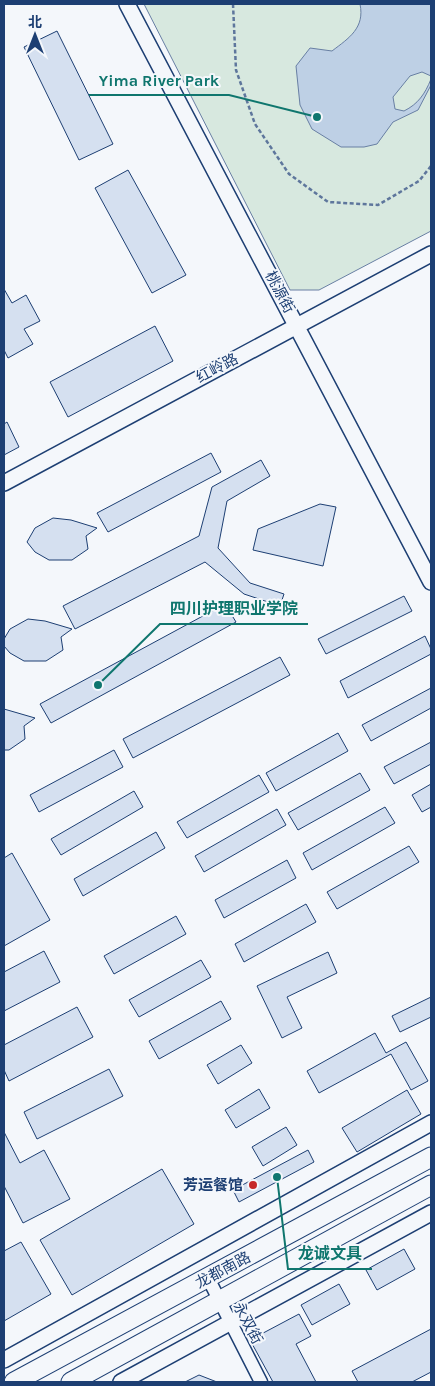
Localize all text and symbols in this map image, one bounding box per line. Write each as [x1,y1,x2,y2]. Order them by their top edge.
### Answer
north arrow [10,10,60,60]
text: 北 [28,14,42,31]
callout: Yima River Park [89,64,229,95]
text: Yima River Park [99,71,220,90]
street label: 桃源街 [261,268,299,316]
street label: 红岭路 [193,349,241,387]
callout: 四川护理职业学院 [160,593,308,624]
text: 四川护理职业学院 [170,599,298,618]
place label: 芳运餐馆 [183,1176,243,1194]
marker: 芳运餐馆 [247,1179,259,1191]
callout: 龙诚文具 [288,1238,372,1269]
text: 龙诚文具 [298,1244,362,1263]
street label: 龙都南路 [192,1248,254,1292]
street label: 永双街 [229,1299,267,1347]

